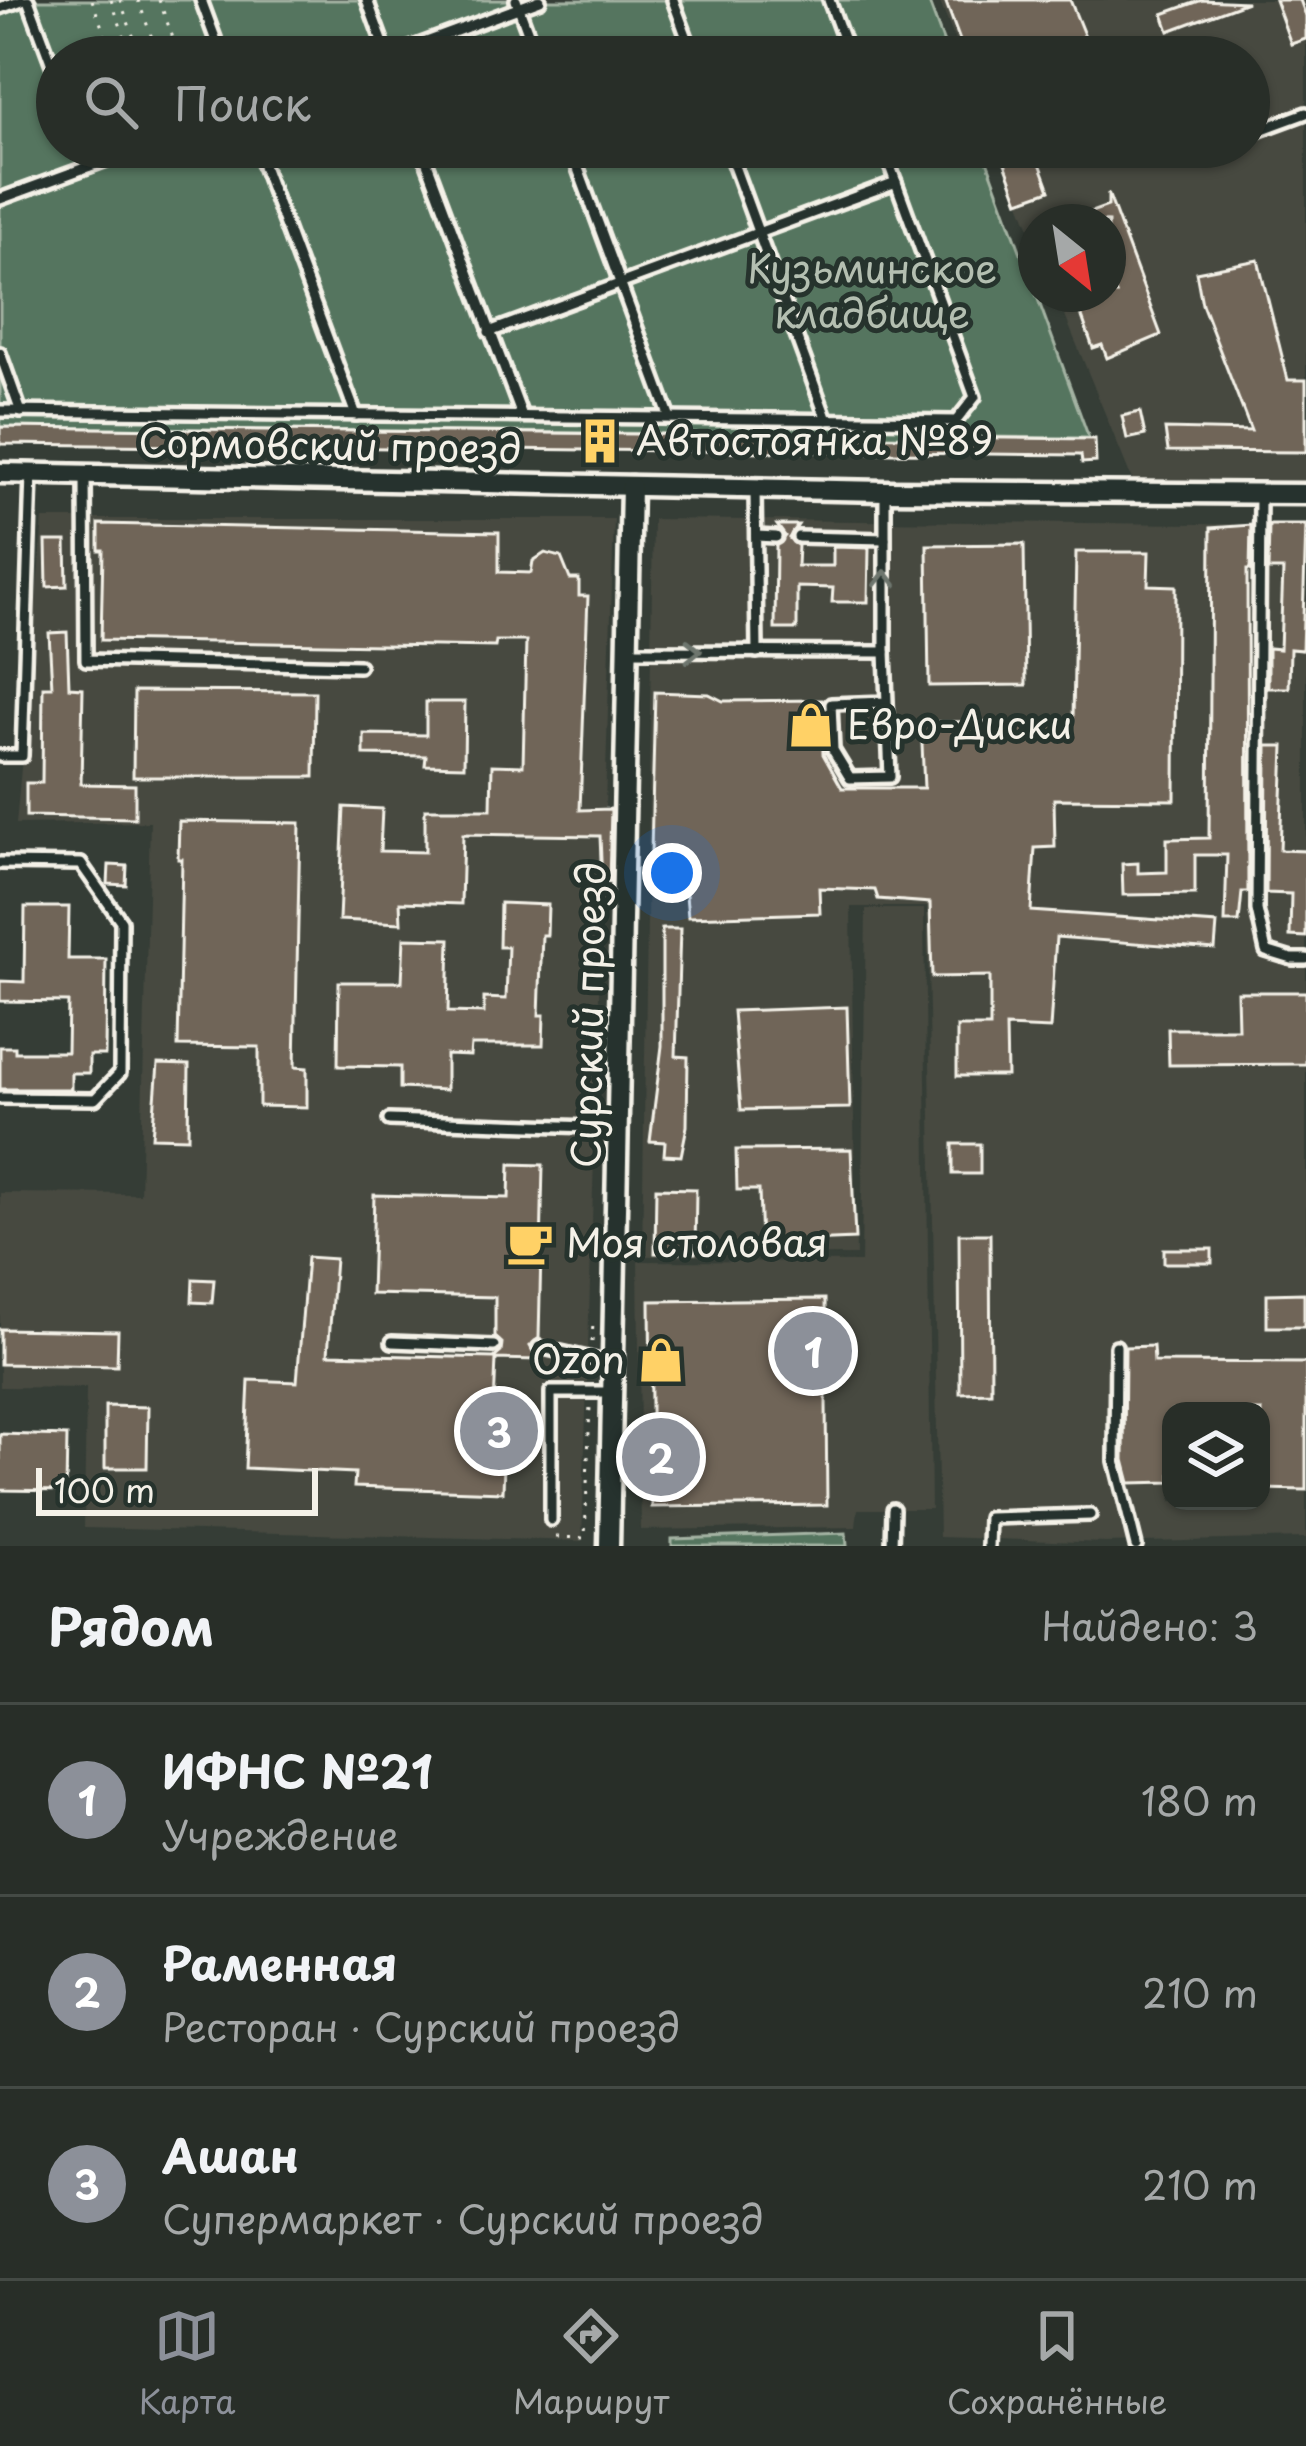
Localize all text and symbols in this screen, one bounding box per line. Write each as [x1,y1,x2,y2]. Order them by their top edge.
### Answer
search box [36,36,1270,168]
text: Поиск [174,68,311,136]
icon: search [78,69,144,135]
north arrow [1018,204,1126,312]
park label: Кузьминское кладбище [747,237,997,341]
place label: Автостоянка №89 [636,409,993,468]
street label: Сормовский проезд [138,411,522,476]
building icon: Автостоянка №89 [575,416,625,466]
one-way arrow [872,569,898,587]
one-way arrow [684,638,703,664]
place label: Евро-Диски [847,693,1073,752]
shop icon: Евро-Диски [786,700,836,750]
your location [642,843,702,903]
street label: Сурский проезд [554,861,619,1169]
place label: Моя столовая [566,1211,828,1270]
cafe icon: Моя столовая [505,1218,555,1268]
pin: 1 [774,1306,852,1396]
place label: Ozon [532,1328,625,1387]
shop icon: Ozon [636,1335,686,1385]
pin: 3 [460,1386,538,1476]
map controls [1162,1402,1270,1510]
button: layers [1162,1402,1270,1510]
pin: 2 [622,1412,700,1502]
scale bar [36,1462,318,1515]
text: 100 m [54,1464,155,1514]
text: Рядом [48,1586,214,1663]
text: Найдено: 3 [1041,1595,1258,1654]
text: ИФНС №21 [162,1736,433,1804]
text: 1 [78,1770,96,1829]
text: 180 m [1141,1770,1258,1829]
text: Учреждение [162,1804,399,1863]
text: Раменная [162,1928,397,1996]
text: 2 [73,1962,101,2021]
text: 210 m [1142,1962,1258,2021]
text: Ресторан · Сурский проезд [162,1996,680,2055]
text: Ашан [162,2120,299,2188]
text: 3 [74,2154,100,2213]
text: 210 m [1142,2154,1258,2213]
text: Супермаркет · Сурский проезд [162,2188,764,2247]
tab: Карта [139,2303,236,2425]
tab: Маршрут [513,2303,669,2425]
tab: Сохранённые [947,2303,1167,2425]

